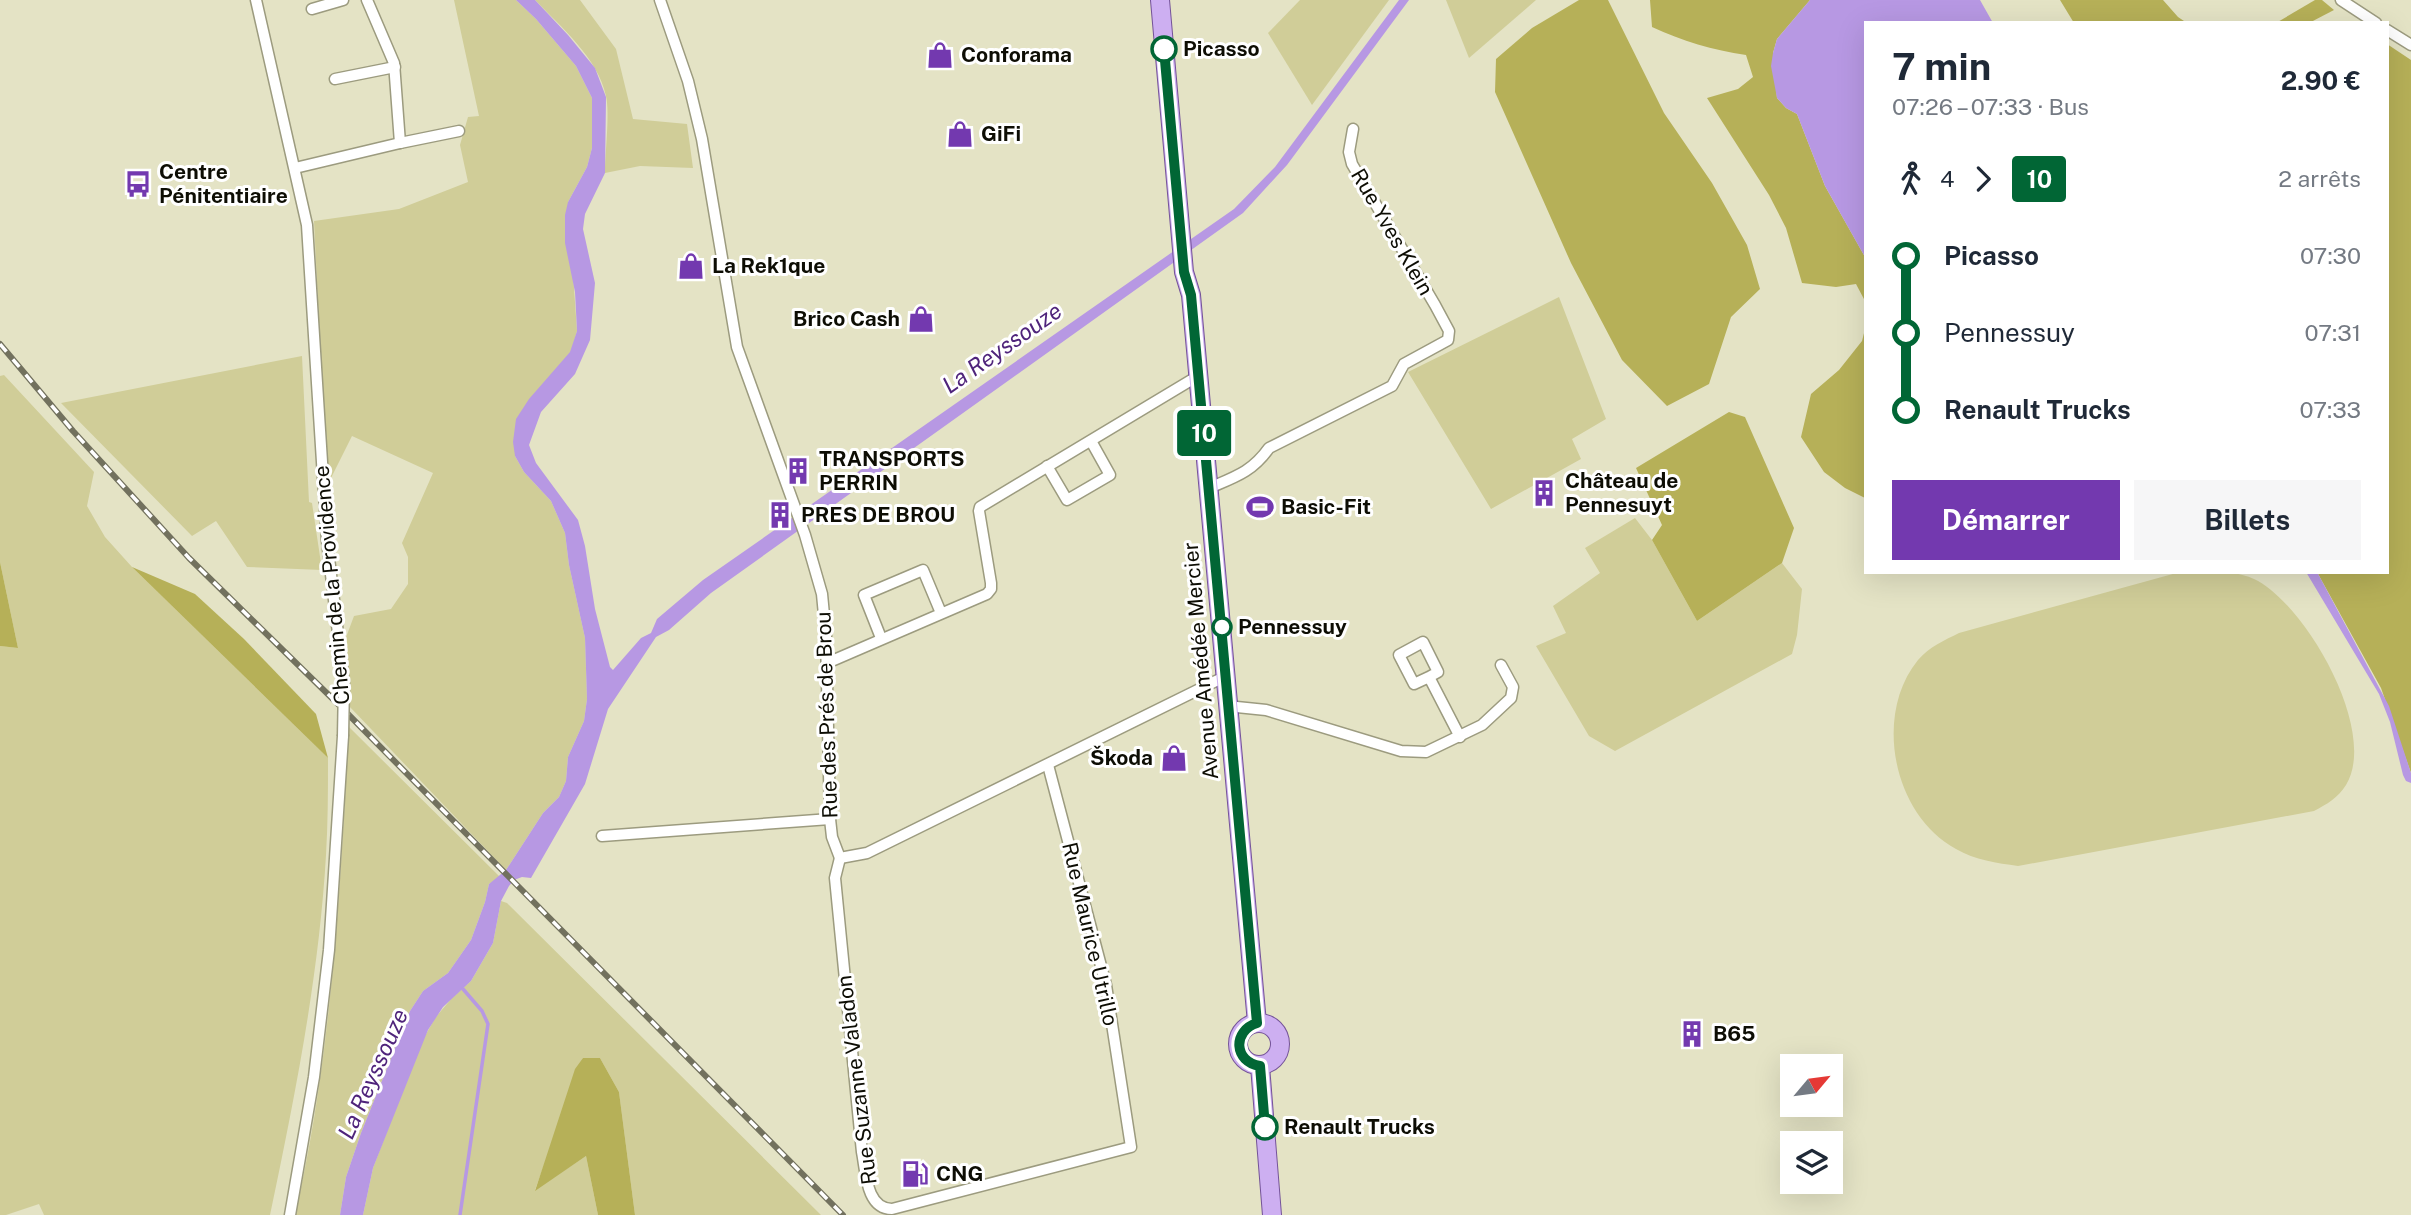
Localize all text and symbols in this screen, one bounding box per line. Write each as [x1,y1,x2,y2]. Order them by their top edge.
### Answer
marker: Picasso [1151,36,1177,62]
place label: Picasso [1183,36,1260,61]
shop icon: Conforama [925,40,955,70]
place label: Conforama [961,42,1072,67]
text: 7 min [1892,44,1991,89]
text: 2.90 € [2281,65,2361,96]
text: 07:26 – 07:33 · Bus [1892,93,2089,120]
shop icon: GiFi [945,119,975,149]
place label: GiFi [981,121,1021,146]
place label: Centre Pénitentiaire [159,159,288,208]
icon: walk [1892,160,1930,198]
icon: forward [1964,160,2002,198]
street label: Rue Yves Klein [1346,164,1439,300]
text: 4 [1940,165,1954,192]
text: 10 [2026,165,2052,193]
text: 2 arrêts [2278,165,2361,192]
bus stop icon: Centre Pénitentiaire [123,169,153,199]
text: Picasso [1944,240,2039,271]
text: 07:30 [2300,242,2361,269]
shop icon: La Rek1que [676,251,706,281]
place label: La Rek1que [712,253,825,278]
water label: La Reyssouze [937,297,1067,399]
shop icon: Brico Cash [906,304,936,334]
place label: Brico Cash [793,306,900,331]
text: Pennessuy [1944,317,2075,348]
text: 07:31 [2304,319,2361,346]
text: Renault Trucks [1944,394,2131,425]
text: 07:33 [2300,396,2361,423]
line badge: 10 [1172,410,1236,456]
text: 10 [1191,419,1217,447]
place label: TRANSPORTS PERRIN [819,446,964,495]
building icon: TRANSPORTS PERRIN [783,456,813,486]
street label: Chemin de la Providence [309,464,354,706]
place label: Château de Pennesuyt [1565,468,1678,517]
building icon: Château de Pennesuyt [1529,478,1559,508]
button: Démarrer [1892,480,2120,560]
button: Billets [2134,480,2361,560]
sports icon: Basic-Fit [1245,492,1275,522]
place label: Basic-Fit [1281,494,1371,519]
building icon: PRES DE BROU [765,500,795,530]
place label: PRES DE BROU [801,502,955,527]
street label: Avenue Amédée Mercier [1178,541,1223,781]
street label: Rue des Prés de Brou [810,611,843,819]
place label: Pennessuy [1238,614,1347,639]
marker: Pennessuy [1212,617,1232,637]
shop icon: Škoda [1159,743,1189,773]
place label: Škoda [1090,745,1153,770]
street label: Rue Maurice Utrillo [1057,840,1124,1028]
street label: Rue Suzanne Valadon [831,974,882,1186]
water label: La Reyssouze [332,1005,413,1143]
building icon: B65 [1677,1019,1707,1049]
place label: B65 [1713,1021,1755,1046]
north arrow [1780,1054,1843,1116]
map controls [1780,1054,1843,1194]
marker: Renault Trucks [1252,1114,1278,1140]
place label: Renault Trucks [1284,1114,1435,1139]
button: layers [1780,1131,1843,1194]
fuel station icon: CNG [900,1159,930,1189]
place label: CNG [936,1161,983,1186]

